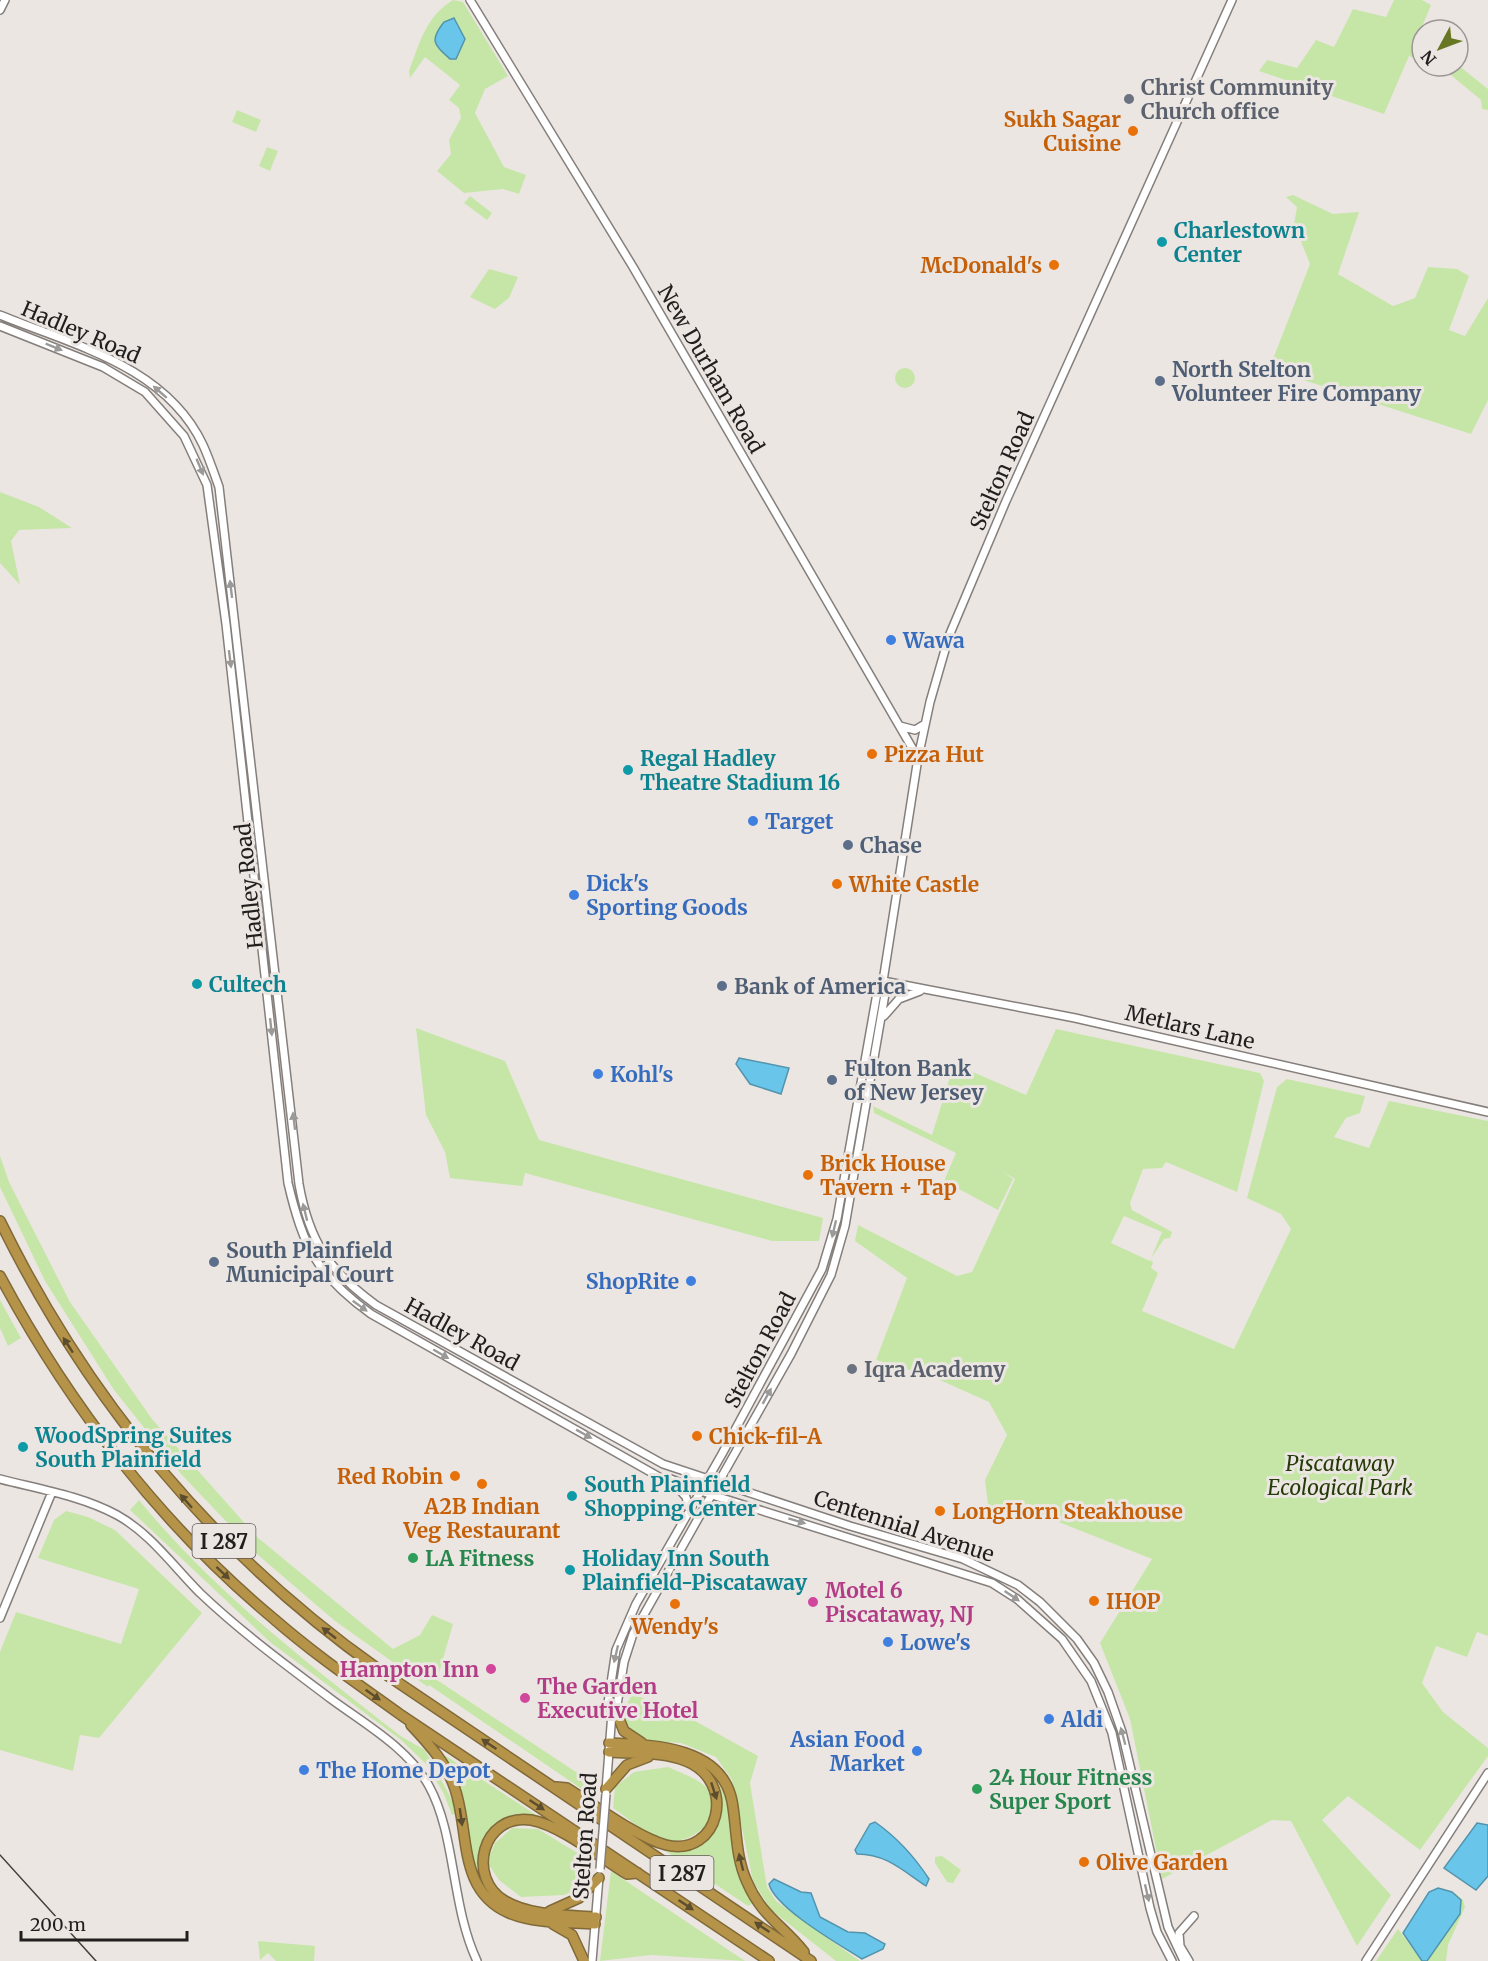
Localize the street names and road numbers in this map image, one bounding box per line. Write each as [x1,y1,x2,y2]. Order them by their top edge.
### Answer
street label: New Durham Road [652,280,770,458]
street label: Hadley Road [17,295,145,369]
street label: Stelton Road [964,407,1040,535]
street label: Hadley Road [229,821,269,950]
street label: Metlars Lane [1123,999,1257,1055]
street label: Stelton Road [718,1287,802,1412]
street label: Hadley Road [400,1292,524,1377]
street label: Centennial Avenue [810,1484,998,1568]
road number: I 287 [192,1524,256,1558]
street label: Stelton Road [567,1771,603,1900]
road number: I 287 [650,1856,714,1890]

